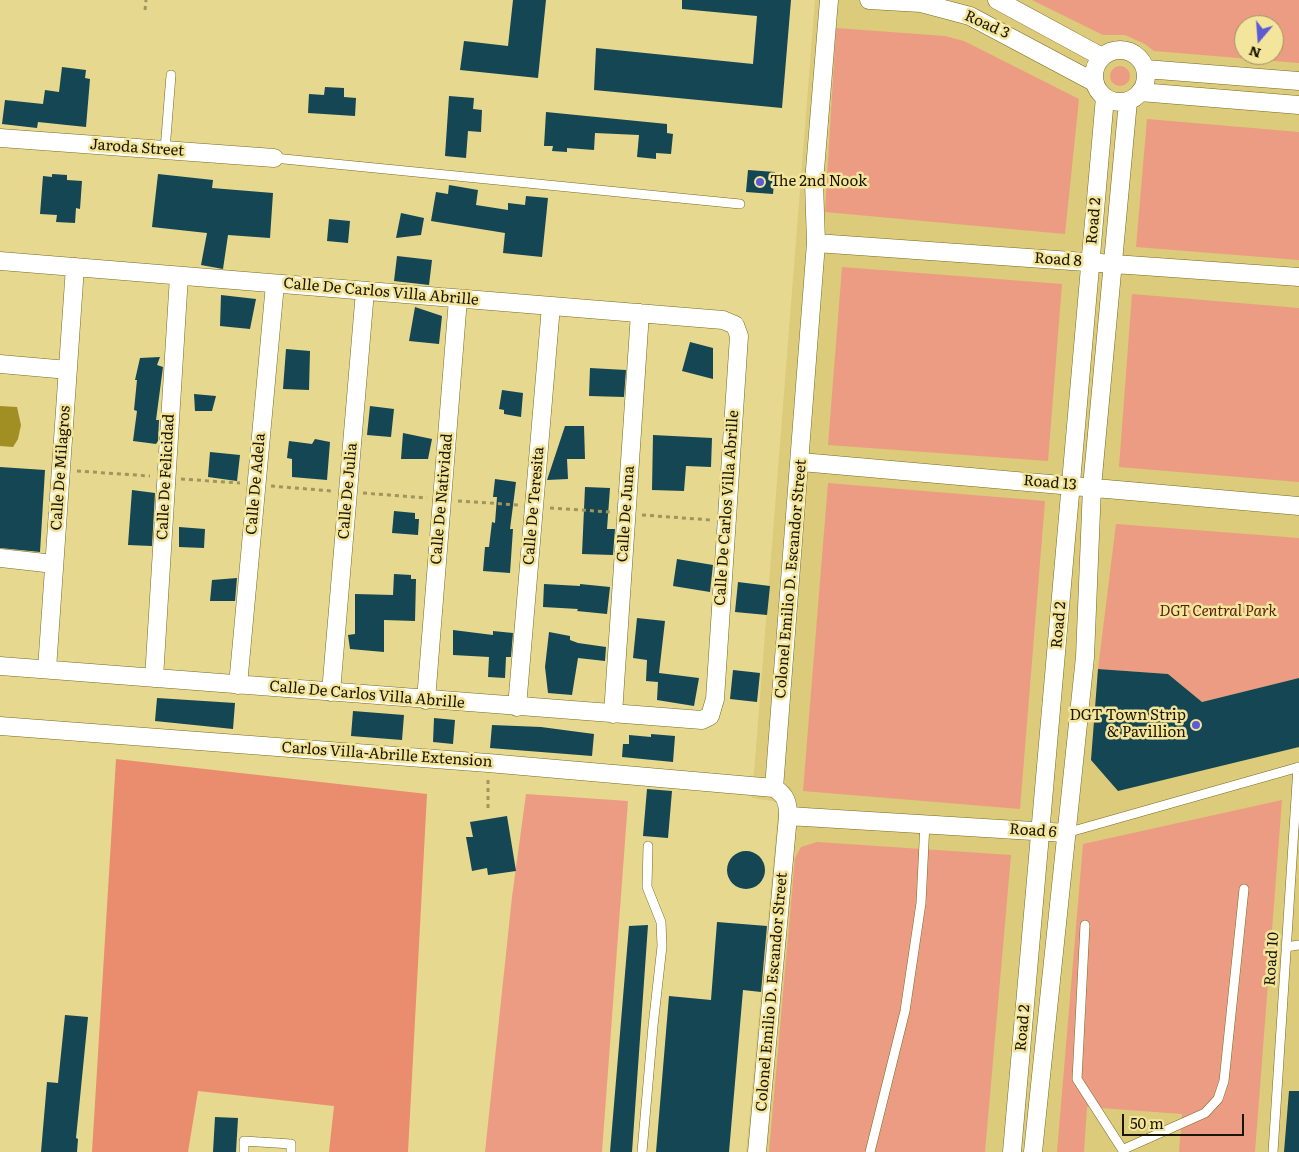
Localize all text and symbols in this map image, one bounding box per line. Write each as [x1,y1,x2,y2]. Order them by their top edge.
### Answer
street label: Road 3 [962,7,1012,43]
north arrow [1234,15,1284,65]
text: N [1246,42,1263,65]
street label: Jaroda Street [89,136,185,160]
place label: The 2nd Nook [770,173,867,191]
marker: The 2nd Nook [754,176,766,188]
street label: Road 2 [1083,197,1105,245]
street label: Road 8 [1034,249,1082,271]
street label: Calle De Carlos Villa Abrille [283,274,479,310]
street label: Calle De Milagros [48,405,74,531]
street label: Calle De Carlos Villa Abrille [711,410,743,606]
street label: Calle De Felicidad [154,413,178,541]
street label: Calle De Adela [243,432,269,536]
street label: Calle De Natividad [427,433,457,565]
street label: Calle De Julia [335,442,361,540]
street label: Calle De Teresita [520,446,548,566]
street label: Colonel Emilio D. Escandor Street [772,459,810,699]
street label: Calle De Juna [614,465,638,563]
street label: Road 13 [1023,472,1077,494]
street label: Road 2 [1048,601,1070,649]
park label: DGT Central Park [1159,603,1277,621]
street label: Calle De Carlos Villa Abrille [269,677,465,713]
place label: DGT Town Strip & Pavillion [1069,707,1186,742]
marker: DGT Town Strip & Pavillion [1190,719,1202,731]
street label: Carlos Villa-Abrille Extension [281,739,493,771]
street label: Road 6 [1009,820,1057,842]
street label: Colonel Emilio D. Escandor Street [753,872,791,1112]
street label: Road 10 [1261,931,1283,987]
street label: Road 2 [1012,1004,1034,1052]
scale bar [1124,1104,1246,1136]
text: 50 m [1130,1111,1164,1134]

